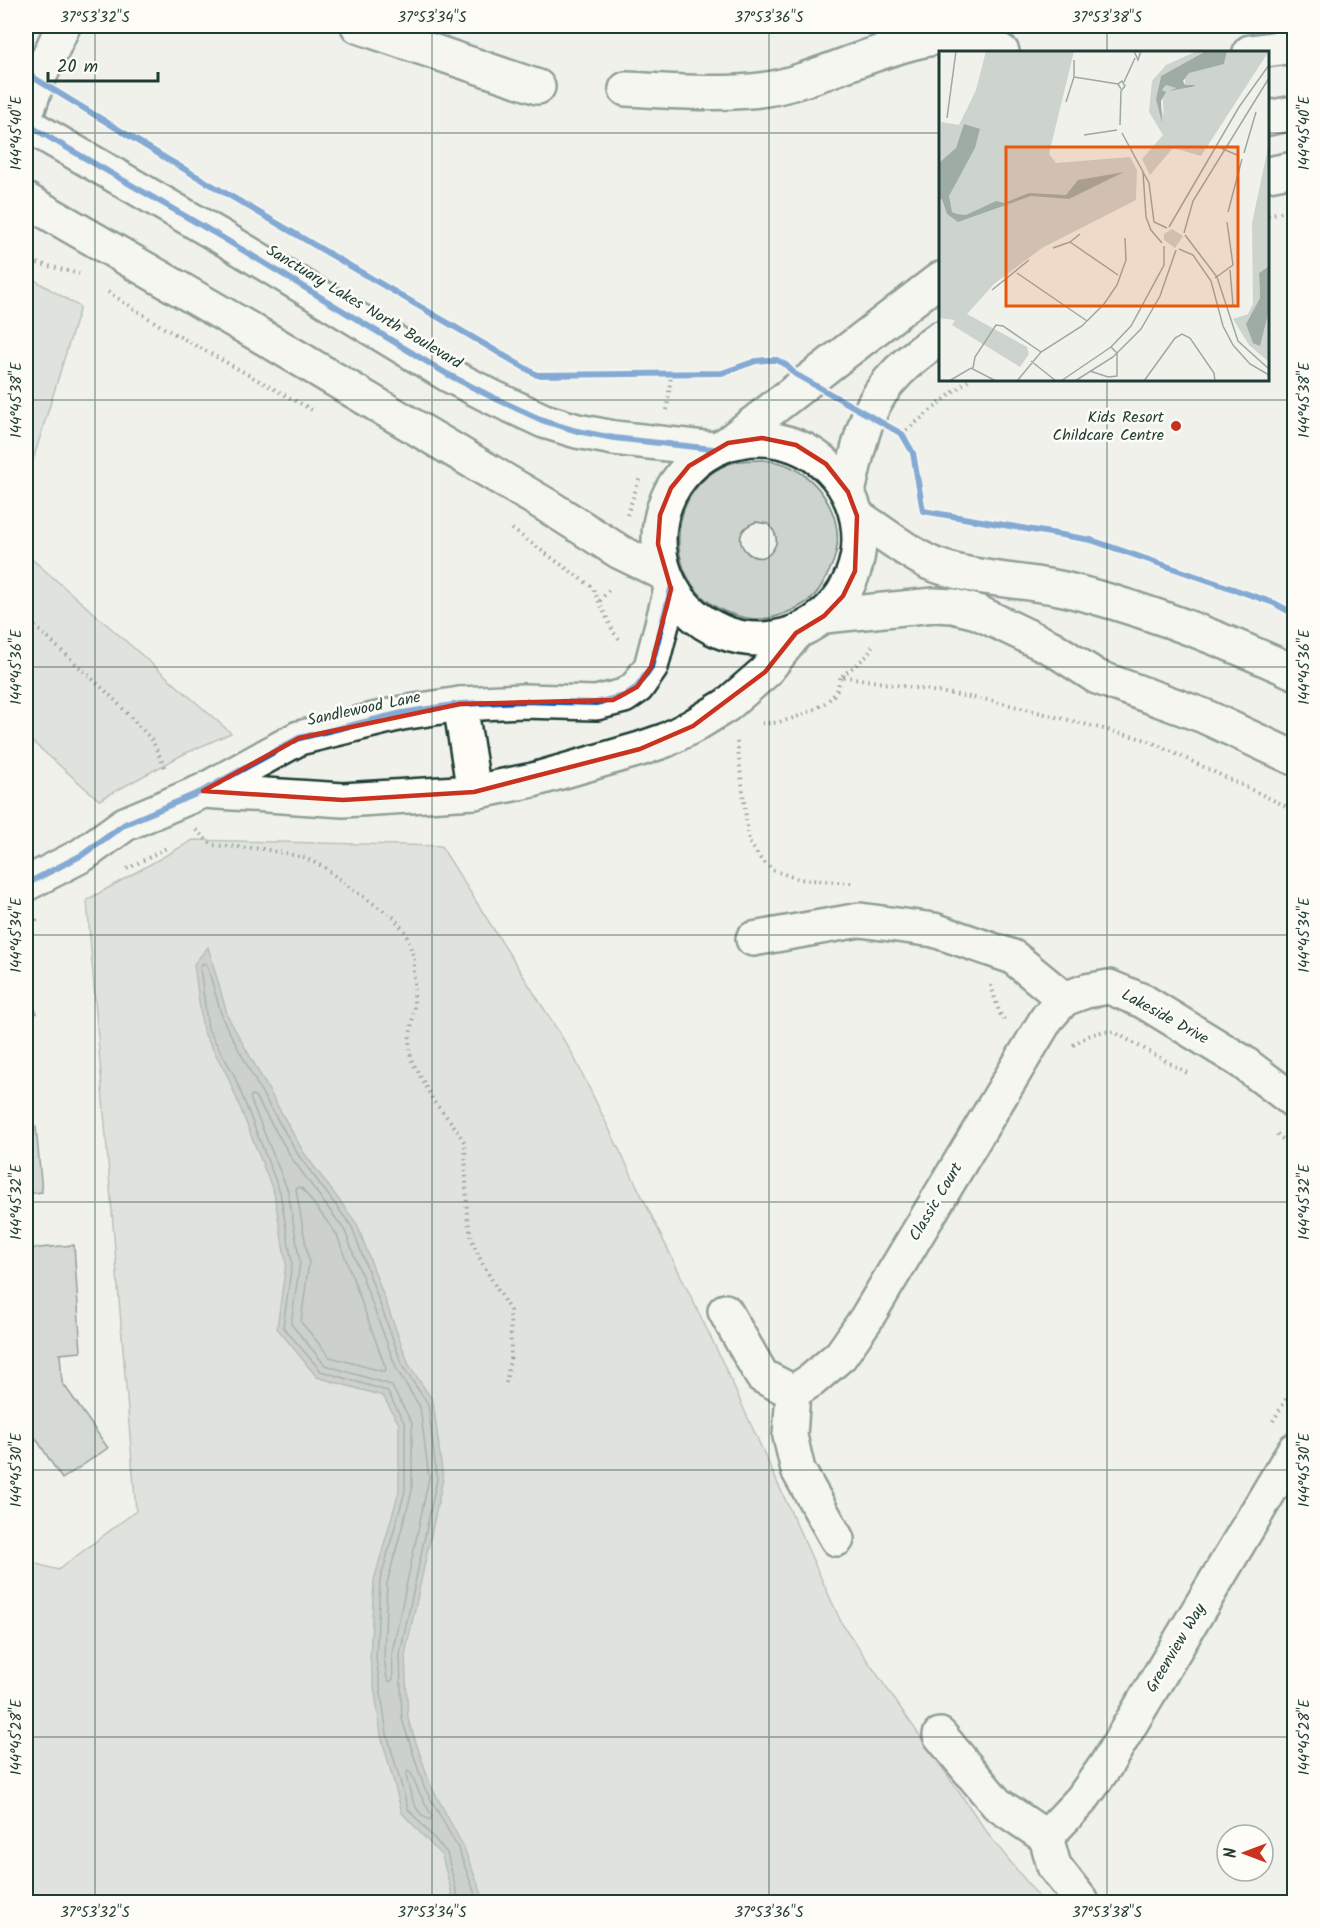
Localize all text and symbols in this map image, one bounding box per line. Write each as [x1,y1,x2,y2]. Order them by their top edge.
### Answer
text: 37°53'32"S [60,6,130,30]
text: 37°53'34"S [397,6,467,30]
text: 37°53'36"S [734,6,804,30]
text: 37°53'38"S [1072,6,1142,30]
scale bar [48,45,158,83]
inset map [939,51,1269,381]
text: 20 m [57,53,98,82]
text: 144°45'40"E [5,95,29,170]
text: 144°45'40"E [1293,95,1317,170]
street label: Sanctuary Lakes North Boulevard [261,238,468,376]
text: 144°45'38"E [5,361,29,438]
text: 144°45'38"E [1293,361,1317,438]
place label: Kids Resort Childcare Centre [1053,405,1165,448]
marker: Kids Resort Childcare Centre [1169,419,1183,433]
text: 144°45'36"E [5,628,29,705]
text: 144°45'36"E [1293,628,1317,705]
street label: Sandlewood Lane [305,685,423,733]
text: 144°45'34"E [5,896,29,973]
text: 144°45'34"E [1293,896,1317,973]
street label: Lakeside Drive [1117,983,1213,1051]
street label: Classic Court [903,1157,970,1246]
text: 144°45'32"E [5,1163,29,1240]
text: 144°45'32"E [1293,1163,1317,1240]
text: 144°45'30"E [5,1431,29,1507]
text: 144°45'30"E [1293,1431,1317,1507]
street label: Greenview Way [1139,1598,1213,1697]
text: 144°45'28"E [5,1698,29,1775]
text: 144°45'28"E [1293,1698,1317,1775]
north arrow [1215,1823,1275,1883]
text: N [1219,1848,1244,1858]
text: 37°53'32"S [60,1901,130,1925]
text: 37°53'34"S [397,1901,467,1925]
text: 37°53'36"S [734,1901,804,1925]
text: 37°53'38"S [1072,1901,1142,1925]

